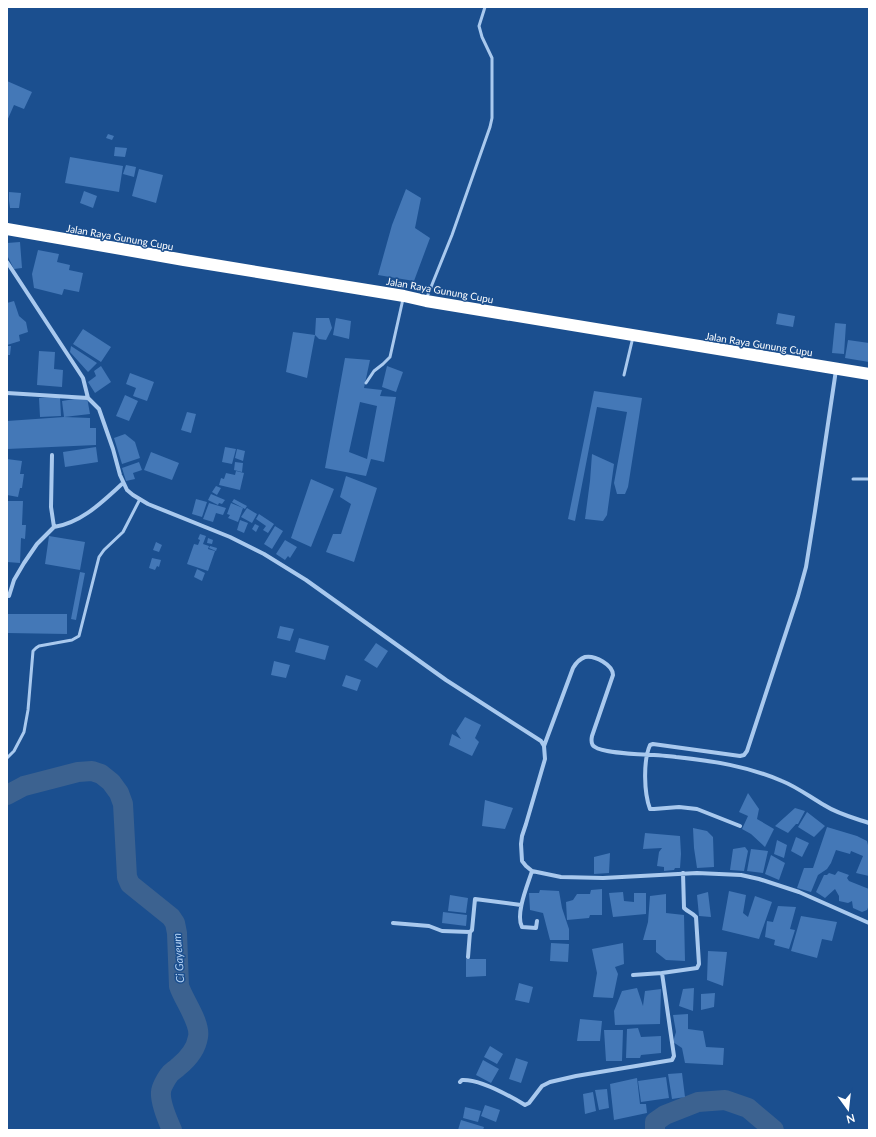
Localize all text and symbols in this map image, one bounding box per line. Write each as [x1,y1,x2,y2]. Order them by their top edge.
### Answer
street label: Jalan Raya Gunung Cupu [65,222,175,252]
street label: Jalan Raya Gunung Cupu [385,275,495,305]
street label: Jalan Raya Gunung Cupu [704,330,814,358]
water label: Ci Gayeum [170,932,186,983]
north arrow [828,1089,868,1129]
text: N [845,1112,856,1127]

